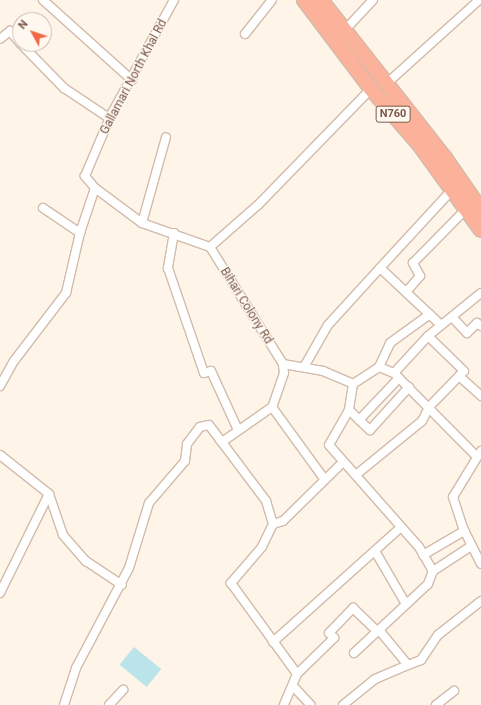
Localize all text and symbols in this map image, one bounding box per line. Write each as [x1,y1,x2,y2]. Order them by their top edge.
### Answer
north arrow [12,12,52,52]
text: N [16,17,31,32]
street label: Gallamari North Khal Rd [98,17,170,137]
road number: N760 [375,105,411,123]
street label: Bihari Colony Rd [217,265,275,347]

